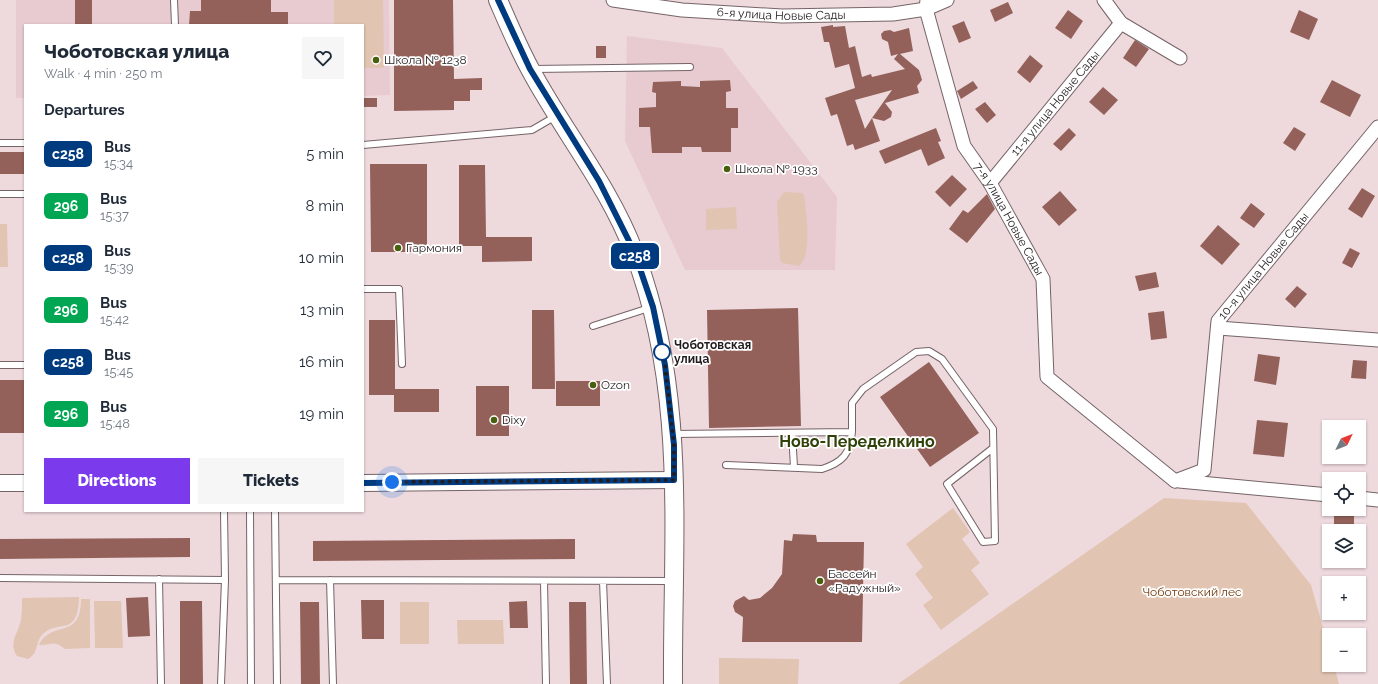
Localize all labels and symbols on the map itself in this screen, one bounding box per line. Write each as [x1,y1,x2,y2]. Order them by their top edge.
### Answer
street label: 6-я улица Новые Сады [716,5,846,23]
street label: 11-я улица Новые Сады [1008,48,1102,159]
place label: Школа № 1238 [384,53,467,67]
marker: Школа № 1238 [371,55,381,65]
street label: 7-я улица Новые Сады [971,160,1047,278]
place label: Школа № 1933 [735,162,818,176]
marker: Школа № 1933 [722,164,732,174]
street label: 10-я улица Новые Сады [1215,210,1311,322]
place label: Гармония [406,241,462,255]
marker: Гармония [393,243,403,253]
line badge: с258 [607,243,663,269]
place label: Чоботовская улица [674,338,751,366]
marker: Чоботовская улица [653,343,671,361]
place label: Ozon [601,378,630,392]
marker: Ozon [588,380,598,390]
place label: Dixy [502,413,526,427]
marker: Dixy [489,415,499,425]
north arrow [1322,420,1366,464]
district label: Ново-Переделкино [779,432,935,451]
your location [382,472,402,492]
place label: Бассейн «Радужный» [828,567,901,595]
marker: Бассейн «Радужный» [815,576,825,586]
park label: Чоботовский лес [1142,585,1242,599]

